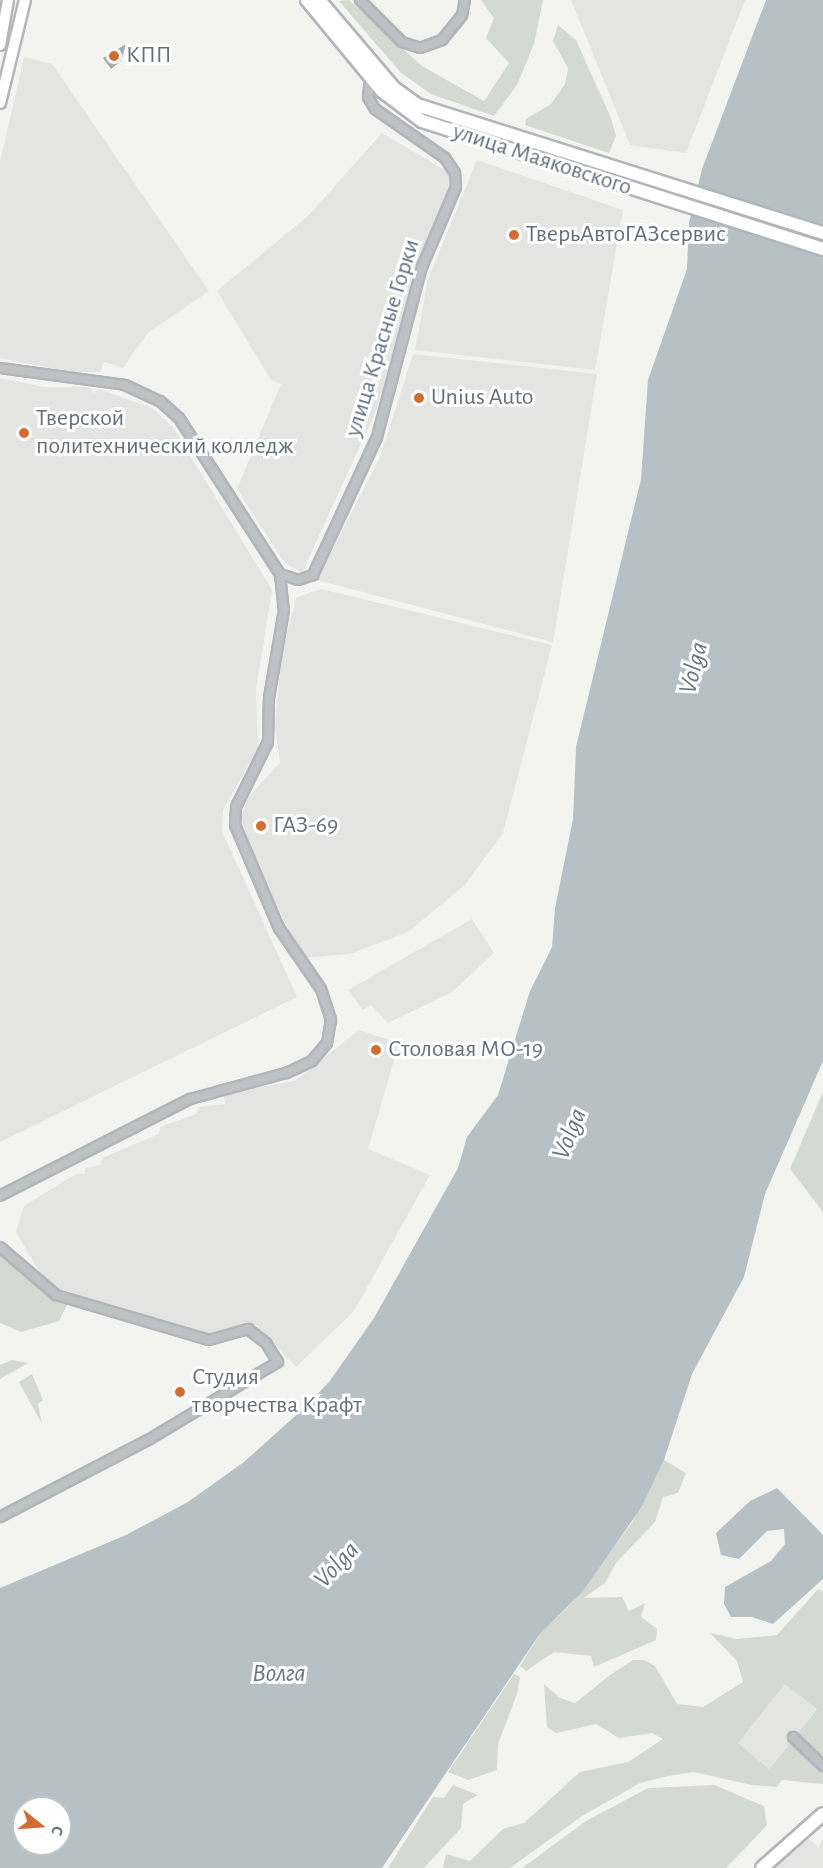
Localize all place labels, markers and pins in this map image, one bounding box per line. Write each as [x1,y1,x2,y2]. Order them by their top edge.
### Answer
place label: КПП [126,42,172,70]
marker: КПП [107,49,121,63]
place label: ТверьАвтоГАЗсервис [526,221,726,249]
marker: ТверьАвтоГАЗсервис [507,228,521,242]
place label: Unius Auto [431,384,534,412]
marker: Unius Auto [412,391,426,405]
place label: Тверской политехнический колледж [36,405,293,461]
marker: Тверской политехнический колледж [17,426,31,440]
place label: ГАЗ-69 [273,812,338,840]
marker: ГАЗ-69 [254,819,268,833]
place label: Столовая МО-19 [388,1036,543,1064]
marker: Столовая МО-19 [369,1043,383,1057]
place label: Студия творчества Крафт [192,1364,362,1420]
marker: Студия творчества Крафт [173,1385,187,1399]

